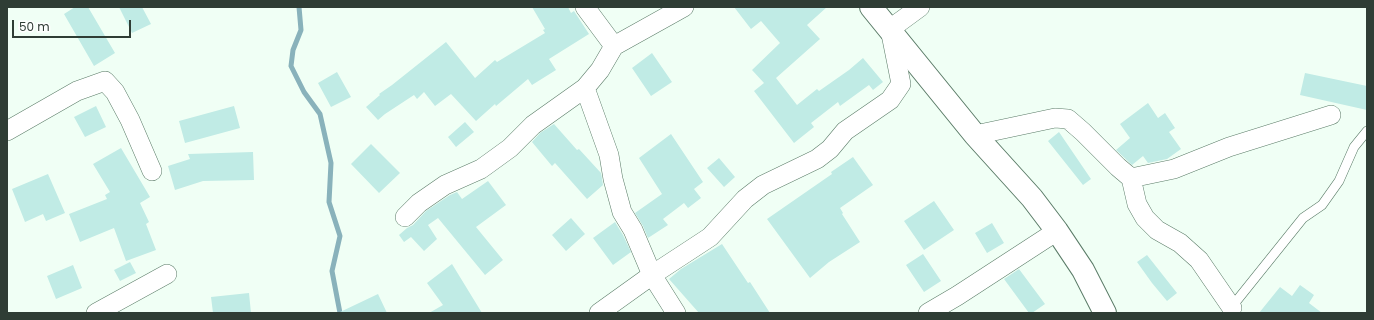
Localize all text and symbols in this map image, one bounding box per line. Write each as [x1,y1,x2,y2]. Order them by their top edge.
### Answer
scale bar [14,12,133,38]
text: 50 m [19,18,50,35]

